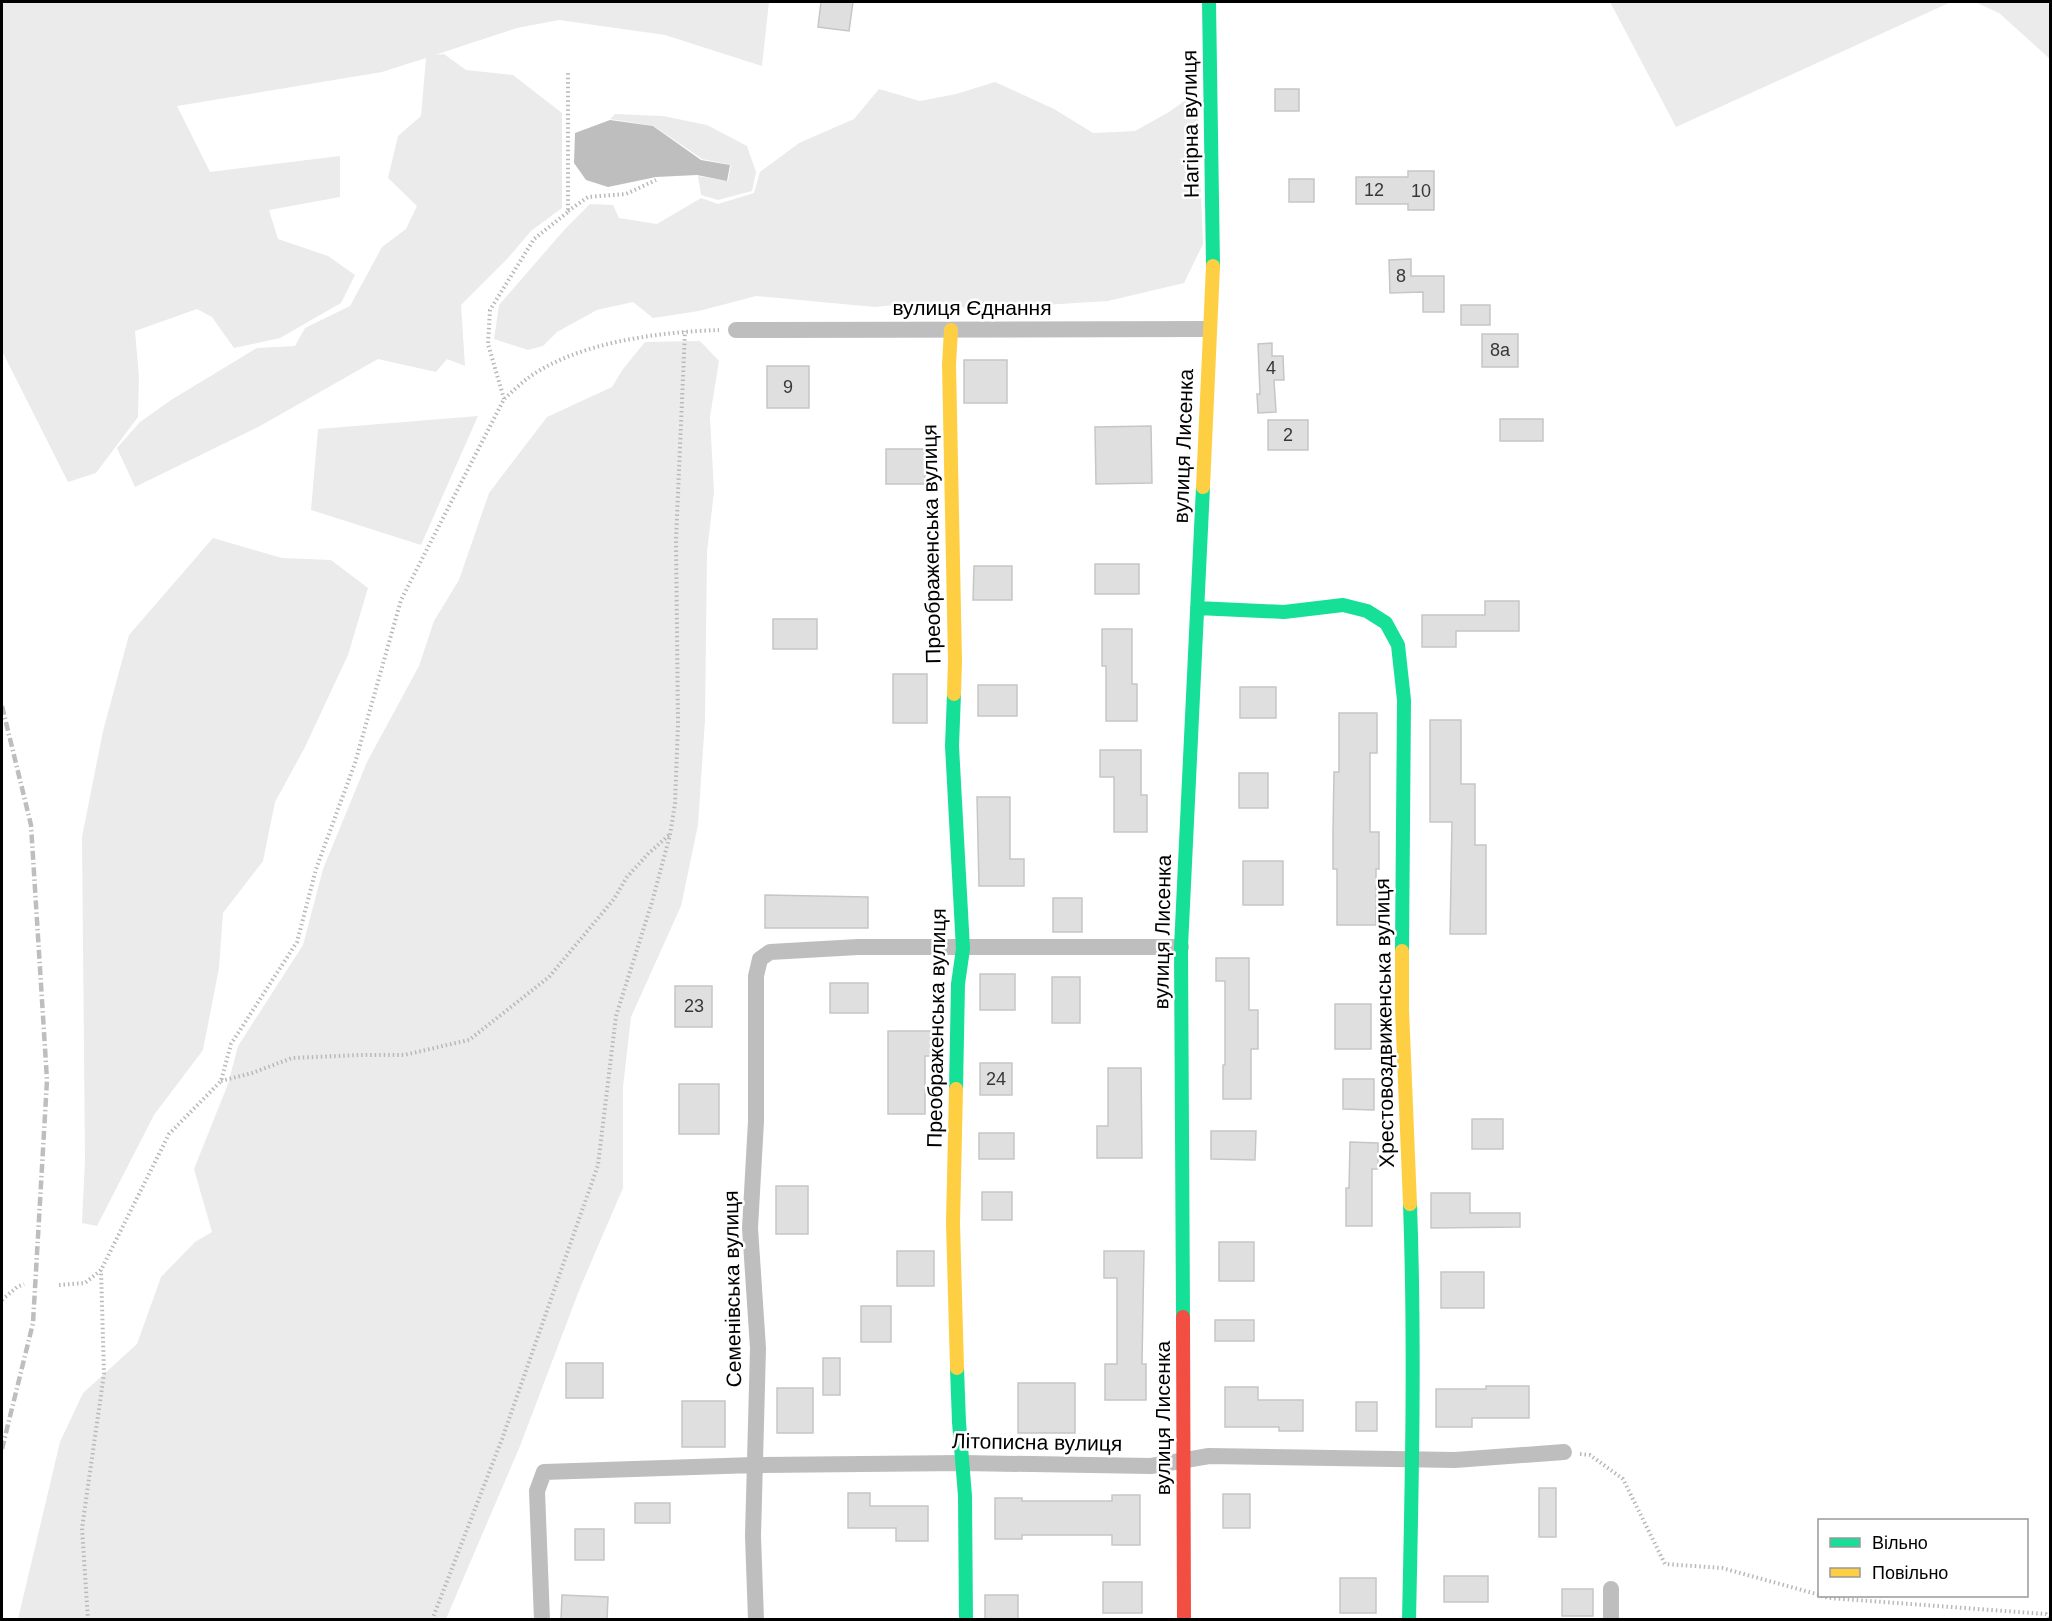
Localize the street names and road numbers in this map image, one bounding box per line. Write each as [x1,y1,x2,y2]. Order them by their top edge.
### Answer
street label: Нагірна вулиця [1177,50,1203,198]
street label: вулиця Єднання [892,296,1052,319]
street label: вулиця Лисенка [1169,368,1197,524]
street label: Преображенська вулиця [917,424,945,664]
street label: вулиця Лисенка [1149,854,1175,1009]
street label: Хрестовоздвиженська вулиця [1370,878,1398,1168]
street label: Преображенська вулиця [922,908,950,1148]
street label: Семенівська вулиця [719,1190,745,1388]
street label: вулиця Лисенка [1151,1340,1174,1495]
street label: Літописна вулиця [952,1429,1122,1455]

